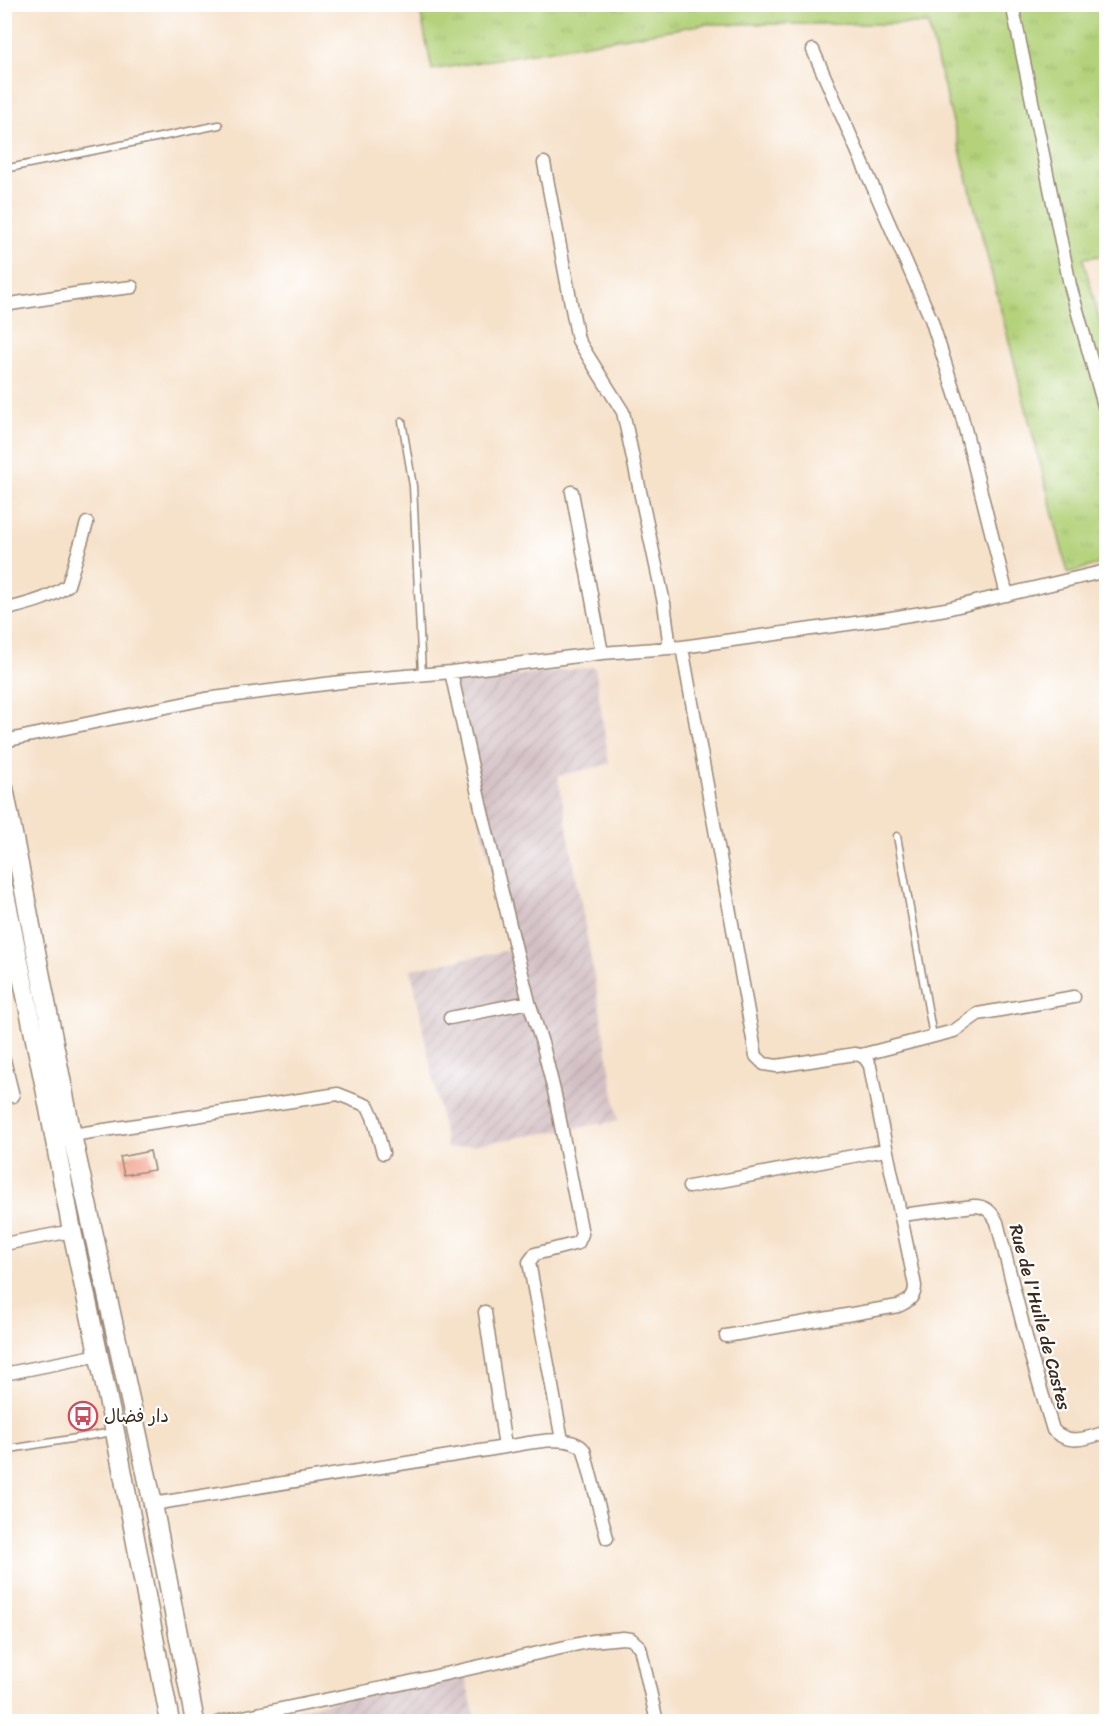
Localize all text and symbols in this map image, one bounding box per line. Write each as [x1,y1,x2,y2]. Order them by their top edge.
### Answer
street label: Rue de l'Huile de Castes [1000,1220,1080,1414]
bus stop icon: دار فضال [67,1400,99,1432]
place label: دار فضال [104,1400,169,1432]

